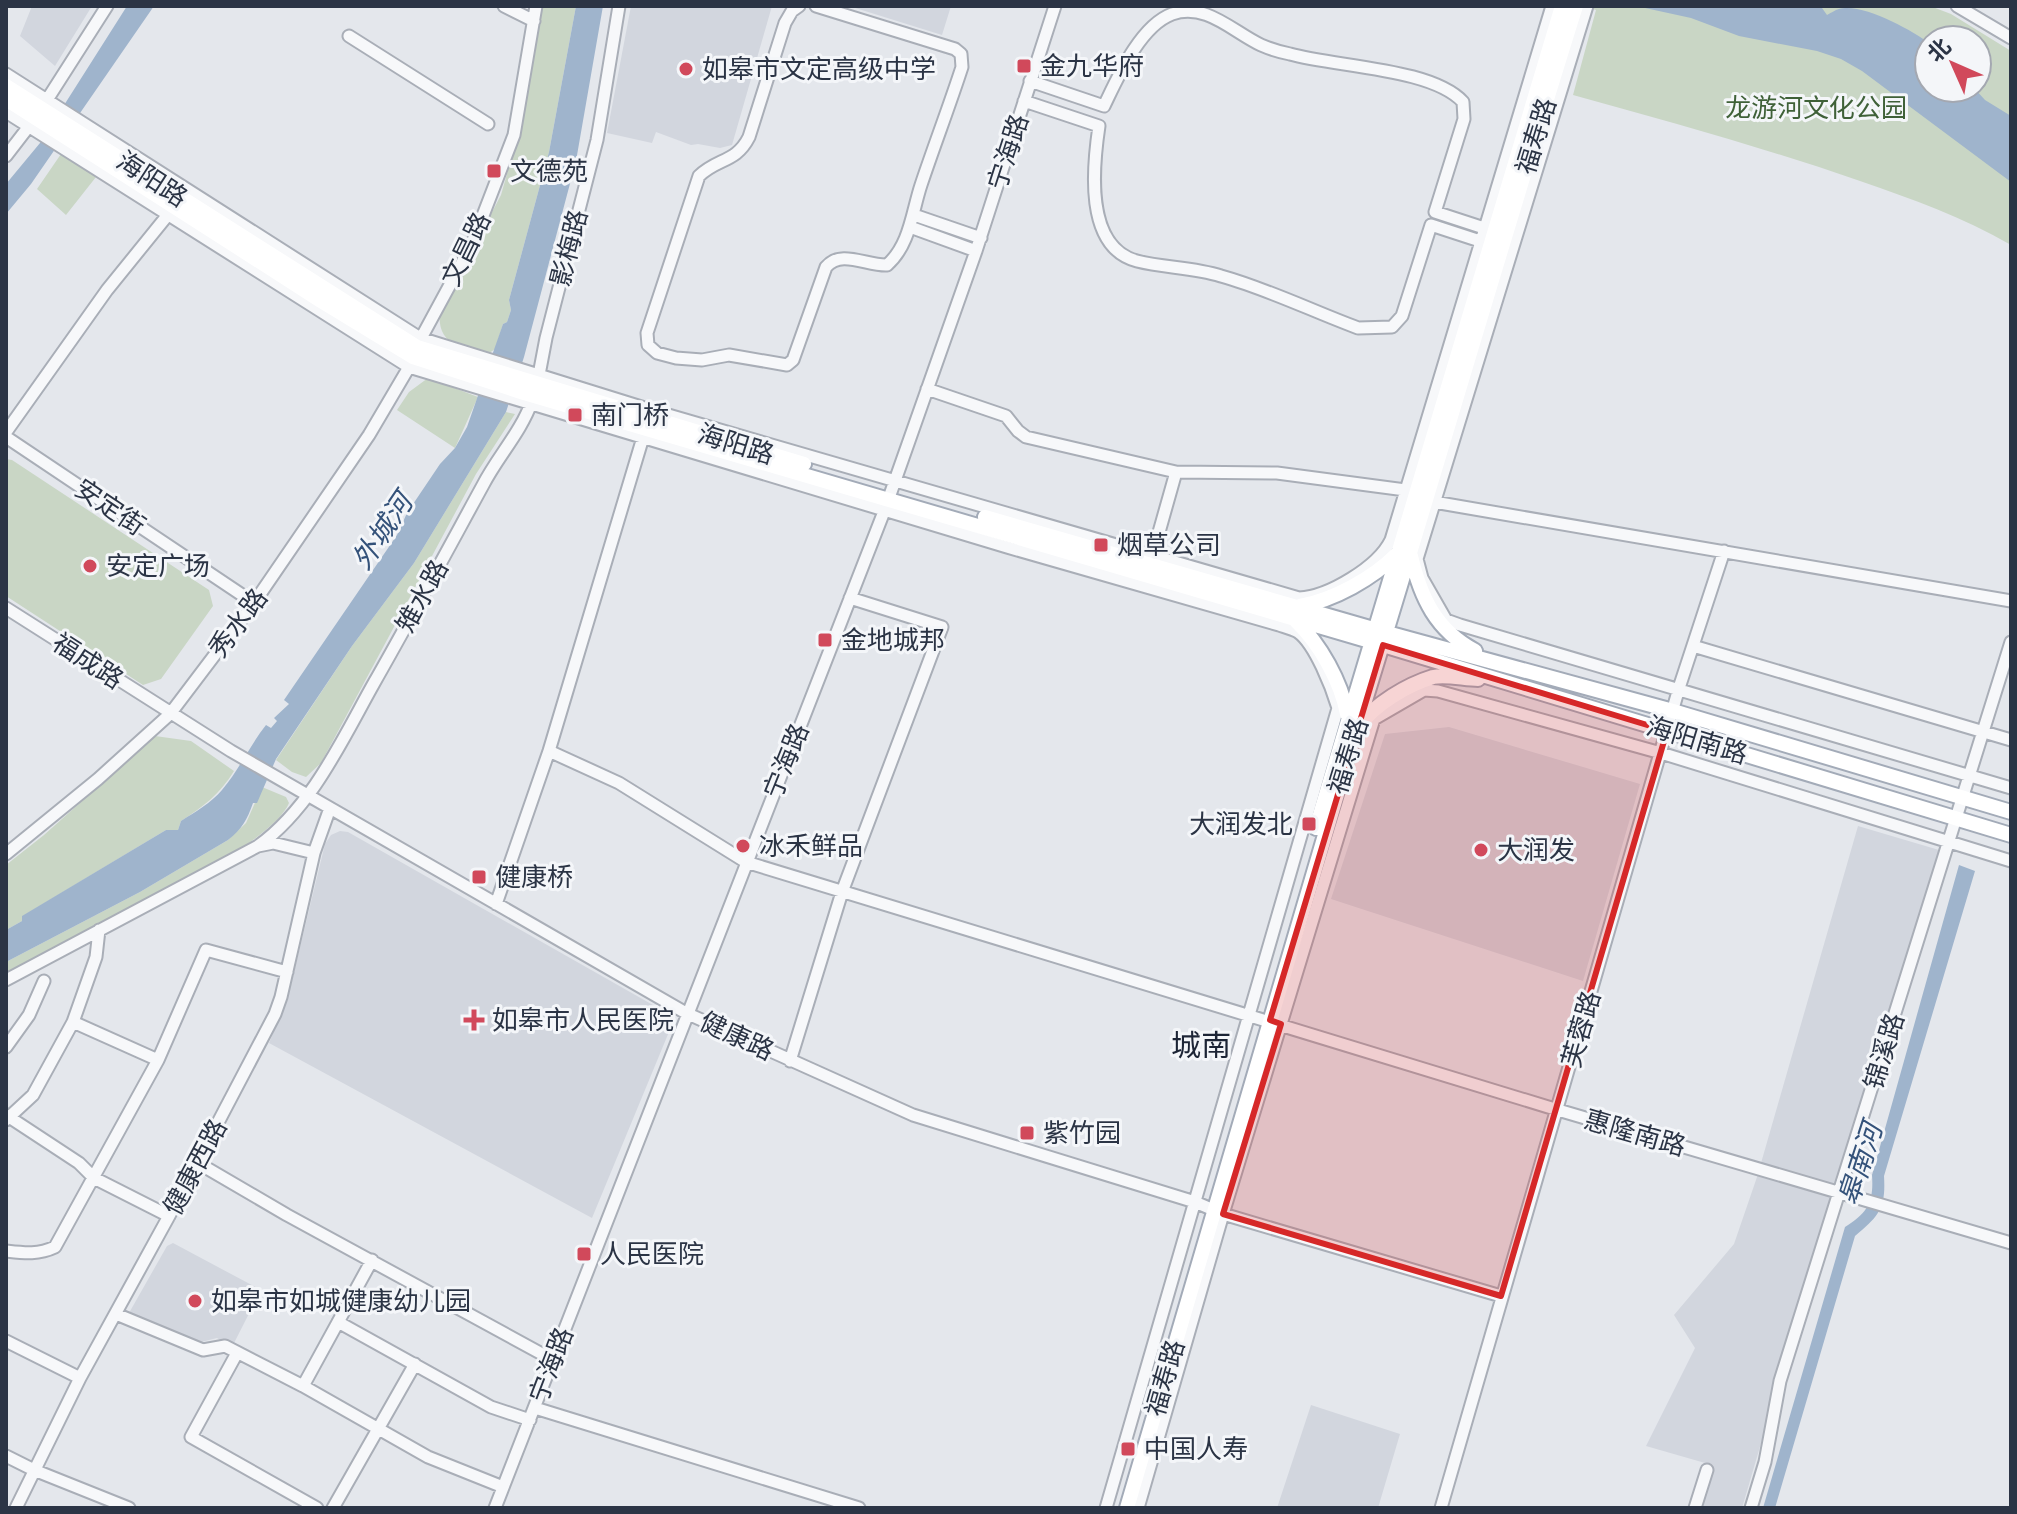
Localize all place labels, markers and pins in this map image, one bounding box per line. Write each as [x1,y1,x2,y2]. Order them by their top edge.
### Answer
place label: 金九华府 [1040,50,1144,82]
place label: 如皋市文定高级中学 [702,53,936,85]
marker: 金九华府 [1015,57,1033,75]
marker: 如皋市文定高级中学 [677,60,695,78]
place label: 文德苑 [510,155,588,187]
marker: 文德苑 [485,162,503,180]
place label: 南门桥 [591,399,669,431]
marker: 南门桥 [566,406,584,424]
place label: 烟草公司 [1117,529,1221,561]
marker: 烟草公司 [1092,536,1110,554]
place label: 安定广场 [106,550,210,582]
marker: 安定广场 [81,557,99,575]
place label: 金地城邦 [841,624,945,656]
marker: 金地城邦 [816,631,834,649]
place label: 大润发北 [1189,808,1293,840]
marker: 大润发北 [1300,815,1318,833]
place label: 冰禾鲜品 [759,830,863,862]
place label: 大润发 [1497,834,1575,866]
marker: 冰禾鲜品 [734,837,752,855]
marker: 大润发 [1472,841,1490,859]
place label: 健康桥 [495,861,573,893]
marker: 健康桥 [470,868,488,886]
place label: 如皋市人民医院 [492,1004,674,1036]
marker: 如皋市人民医院 [463,1009,485,1031]
place label: 紫竹园 [1043,1117,1121,1149]
marker: 紫竹园 [1018,1124,1036,1142]
place label: 人民医院 [600,1238,704,1270]
marker: 人民医院 [575,1245,593,1263]
place label: 如皋市如城健康幼儿园 [211,1285,471,1317]
marker: 如皋市如城健康幼儿园 [186,1292,204,1310]
place label: 中国人寿 [1144,1433,1248,1465]
marker: 中国人寿 [1119,1440,1137,1458]

